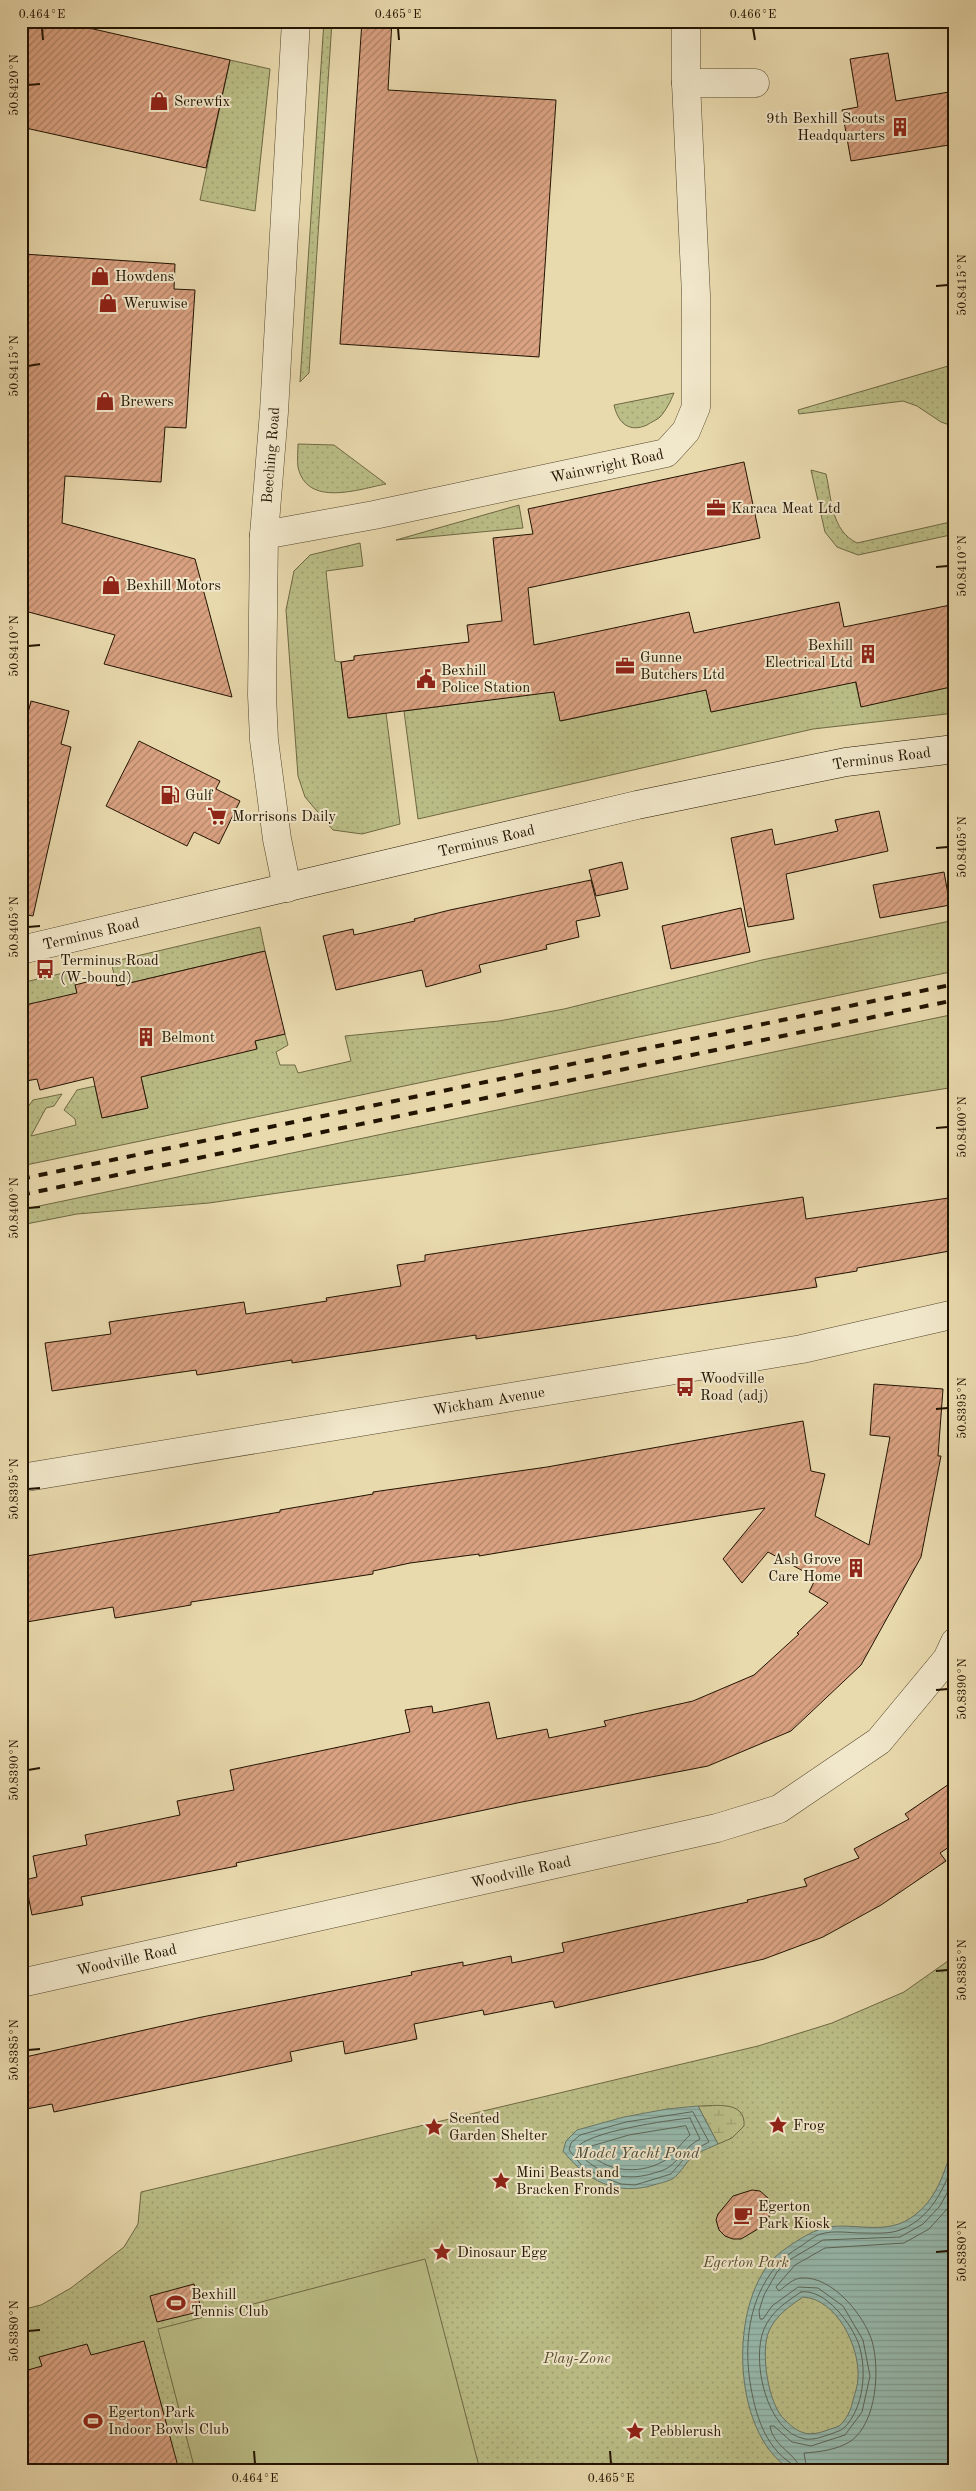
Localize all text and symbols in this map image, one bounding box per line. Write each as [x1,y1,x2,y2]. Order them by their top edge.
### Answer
text: 0.465°E [375,8,421,21]
text: 0.464°E [19,9,65,21]
text: 0.466°E [730,9,776,21]
text: 50.8420°N [8,54,21,116]
shop icon: Screwfix [148,90,170,112]
place label: Screwfix [174,95,230,110]
place label: 9th Bexhill Scouts Headquarters [766,112,885,144]
building icon: 9th Bexhill Scouts Headquarters [889,116,911,138]
text: 50.8415°N [956,254,969,316]
shop icon: Howdens [89,265,111,287]
place label: Howdens [115,270,174,285]
shop icon: Weruwise [97,292,119,314]
place label: Weruwise [123,297,188,312]
text: 50.8415°N [8,335,21,397]
shop icon: Brewers [94,390,116,412]
place label: Brewers [120,395,174,410]
street label: Beeching Road [261,406,283,504]
street label: Wainwright Road [549,448,666,486]
office icon: Karaca Meat Ltd [705,497,727,519]
place label: Karaca Meat Ltd [731,502,841,517]
text: 50.8410°N [956,535,969,597]
shop icon: Bexhill Motors [100,574,122,596]
place label: Bexhill Motors [126,579,221,594]
text: 50.8410°N [8,615,21,677]
place label: Bexhill Electrical Ltd [764,639,853,671]
building icon: Bexhill Electrical Ltd [857,643,879,665]
place label: Gunne Butchers Ltd [640,651,725,683]
office icon: Gunne Butchers Ltd [614,655,636,677]
place label: Bexhill Police Station [441,664,530,696]
public building icon: Bexhill Police Station [415,668,437,690]
street label: Terminus Road [831,746,932,774]
fuel station icon: Gulf [159,784,181,806]
place label: Gulf [185,789,214,804]
supermarket icon: Morrisons Daily [206,805,228,827]
place label: Morrisons Daily [232,810,336,825]
text: 50.8405°N [956,816,969,878]
street label: Terminus Road [437,823,537,861]
text: 50.8405°N [8,896,21,958]
street label: Terminus Road [41,916,142,954]
place label: Terminus Road (W-bound) [60,954,159,986]
bus stop icon: Terminus Road (W-bound) [34,958,56,980]
building icon: Belmont [135,1026,157,1048]
place label: Belmont [161,1031,215,1046]
text: 50.8400°N [956,1096,969,1158]
text: 50.8400°N [8,1177,21,1239]
place label: Woodville Road (adj) [700,1372,769,1404]
bus stop icon: Woodville Road (adj) [674,1376,696,1398]
text: 50.8395°N [956,1377,969,1439]
street label: Wickham Avenue [432,1386,546,1419]
text: 50.8395°N [8,1458,21,1520]
place label: Ash Grove Care Home [768,1553,841,1585]
building icon: Ash Grove Care Home [845,1557,867,1579]
text: 50.8390°N [956,1658,969,1720]
text: 50.8390°N [8,1739,21,1801]
street label: Woodville Road [470,1855,573,1892]
text: 50.8385°N [956,1939,969,2001]
street label: Woodville Road [75,1943,178,1979]
text: 50.8385°N [8,2019,21,2081]
place label: Scented Garden Shelter [449,2112,547,2144]
place icon: Frog [767,2114,789,2136]
place icon: Scented Garden Shelter [423,2116,445,2138]
place label: Frog [793,2119,825,2134]
water label: Model Yacht Pond [574,2146,700,2162]
place label: Mini Beasts and Bracken Fronds [516,2166,620,2198]
place icon: Mini Beasts and Bracken Fronds [490,2170,512,2192]
place label: Egerton Park Kiosk [758,2200,830,2232]
cafe icon: Egerton Park Kiosk [732,2204,754,2226]
text: 50.8380°N [956,2220,969,2282]
place icon: Dinosaur Egg [431,2241,453,2263]
place label: Dinosaur Egg [457,2246,547,2261]
park label: Egerton Park [702,2256,789,2271]
place label: Bexhill Tennis Club [191,2288,268,2320]
sports icon: Bexhill Tennis Club [165,2292,187,2314]
text: 50.8380°N [8,2300,21,2362]
park label: Play-Zone [542,2352,611,2367]
place label: Egerton Park Indoor Bowls Club [108,2406,229,2438]
sports icon: Egerton Park Indoor Bowls Club [82,2410,104,2432]
place icon: Pebblerush [624,2420,646,2442]
place label: Pebblerush [650,2425,721,2440]
text: 0.465°E [588,2472,634,2485]
text: 0.464°E [232,2473,278,2485]

